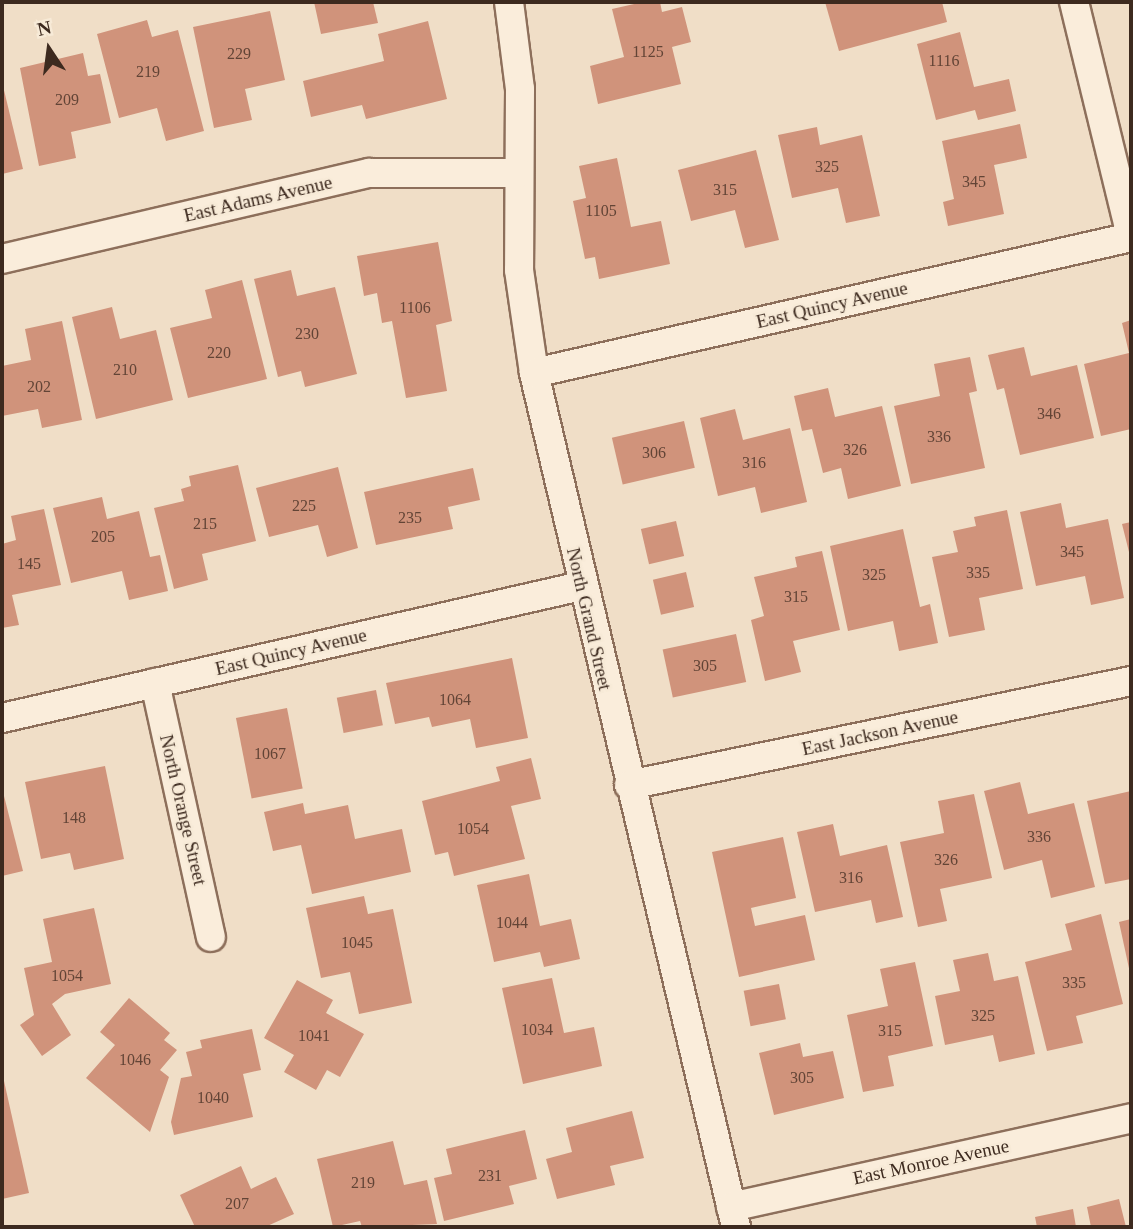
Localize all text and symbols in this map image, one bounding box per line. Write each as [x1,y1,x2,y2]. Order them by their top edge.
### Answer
north arrow [14,14,84,84]
text: N [35,16,53,40]
house number: 1125 [632,42,664,62]
house number: 229 [227,44,251,64]
house number: 1116 [929,51,959,71]
house number: 219 [136,62,160,82]
house number: 209 [55,90,79,110]
house number: 325 [815,157,839,177]
street label: East Adams Avenue [181,171,335,227]
house number: 345 [962,172,986,192]
house number: 315 [713,180,737,200]
house number: 1105 [585,201,617,221]
street label: East Quincy Avenue [754,276,910,334]
house number: 1106 [399,298,431,318]
house number: 230 [295,324,319,344]
house number: 220 [207,343,231,363]
house number: 210 [113,360,137,380]
house number: 202 [27,377,51,397]
house number: 346 [1037,404,1061,424]
house number: 336 [927,427,951,447]
house number: 326 [843,440,867,460]
house number: 306 [642,443,666,463]
house number: 316 [742,453,766,473]
house number: 225 [292,496,316,516]
house number: 235 [398,508,422,528]
house number: 215 [193,514,217,534]
house number: 205 [91,527,115,547]
house number: 345 [1060,542,1084,562]
street label: North Grand Street [562,545,616,693]
house number: 145 [17,554,41,574]
house number: 335 [966,563,990,583]
house number: 325 [862,565,886,585]
house number: 315 [784,587,808,607]
street label: East Quincy Avenue [213,623,369,681]
house number: 305 [693,656,717,676]
house number: 1064 [439,690,471,710]
street label: East Jackson Avenue [799,705,961,761]
street label: North Orange Street [155,732,211,888]
house number: 1067 [254,744,286,764]
house number: 148 [62,808,86,828]
house number: 1054 [457,819,489,839]
house number: 336 [1027,827,1051,847]
house number: 326 [934,850,958,870]
house number: 316 [839,868,863,888]
house number: 1044 [496,913,528,933]
house number: 1045 [341,933,373,953]
house number: 1054 [51,966,83,986]
house number: 335 [1062,973,1086,993]
house number: 325 [971,1006,995,1026]
house number: 1034 [521,1020,553,1040]
house number: 315 [878,1021,902,1041]
house number: 1041 [298,1026,330,1046]
house number: 1046 [119,1050,151,1070]
house number: 305 [790,1068,814,1088]
house number: 1040 [197,1088,229,1108]
street label: East Monroe Avenue [850,1134,1012,1190]
house number: 231 [478,1166,502,1186]
house number: 219 [351,1173,375,1193]
house number: 207 [225,1194,249,1214]

